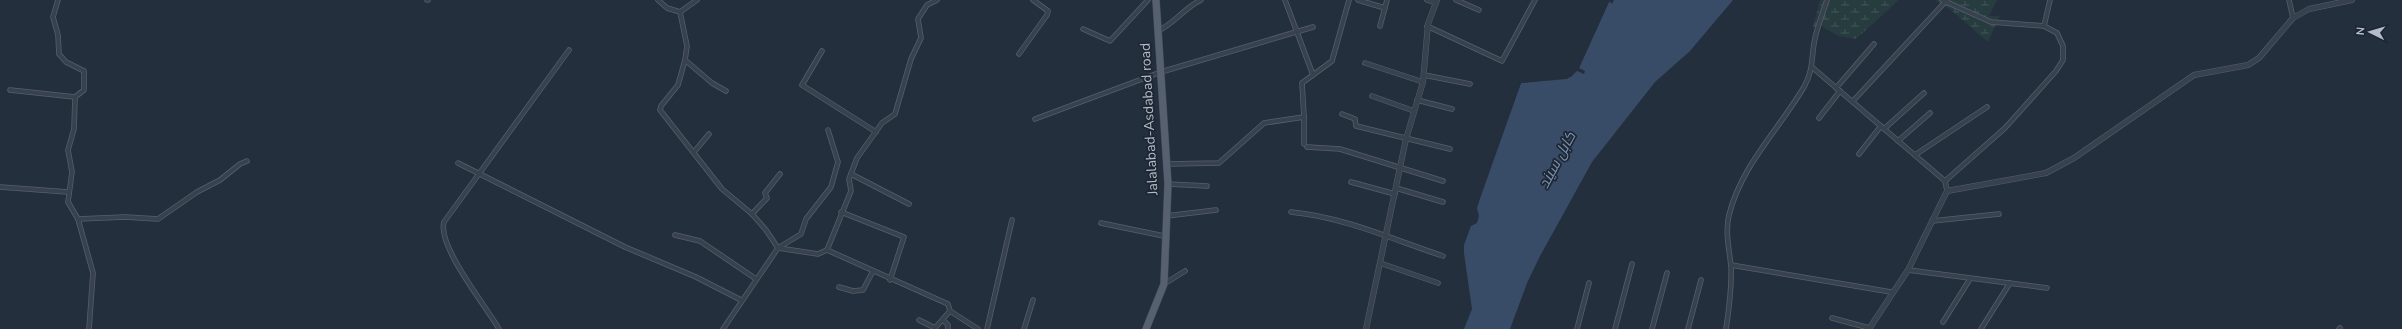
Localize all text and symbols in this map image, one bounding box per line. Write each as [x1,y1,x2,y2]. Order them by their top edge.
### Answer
north arrow [2350,12,2390,52]
text: N [2353,26,2368,36]
street label: Jalalabad-Asdabad road [1136,42,1163,197]
water label: کابل سيند [1534,128,1581,192]

